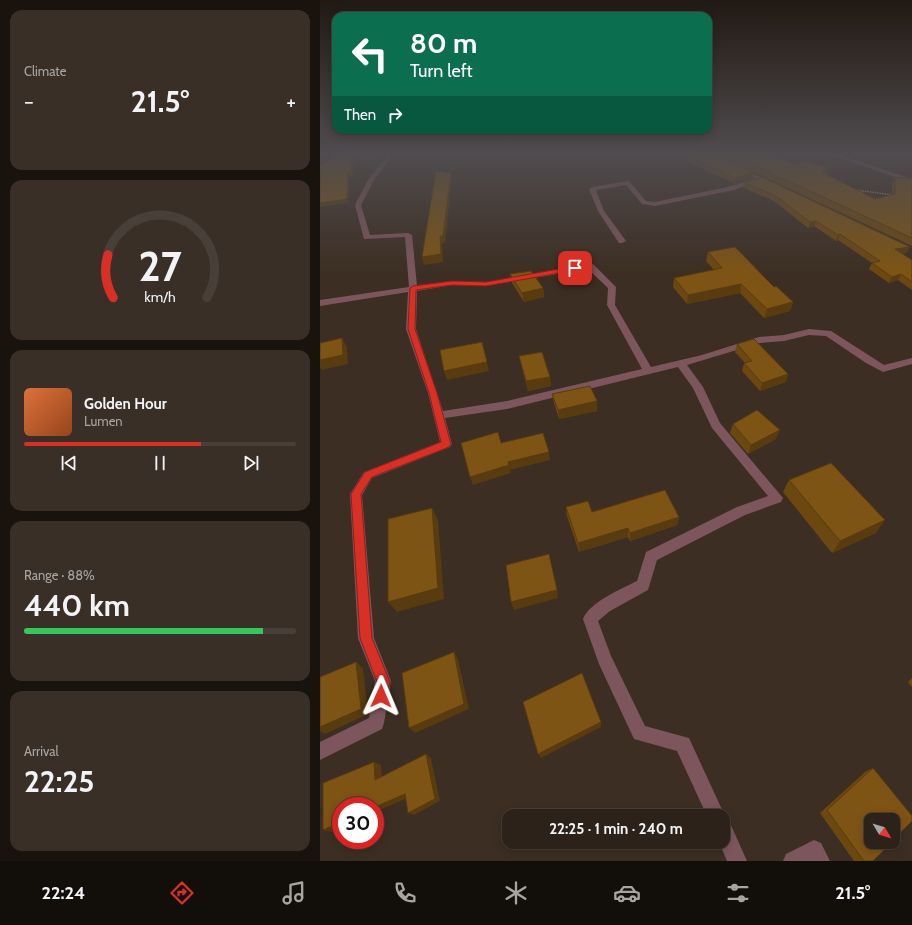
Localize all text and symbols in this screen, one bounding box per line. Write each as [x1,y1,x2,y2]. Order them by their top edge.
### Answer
text: 80 m [410,26,477,60]
icon: left [344,28,396,80]
text: Turn left [410,60,473,82]
text: Climate [24,63,66,79]
text: 21.5° [131,83,189,120]
text: − [24,88,34,115]
text: + [286,88,296,115]
icon: right [384,104,406,126]
text: Then [344,106,376,124]
text: 27 [138,241,182,291]
pin [558,251,592,285]
icon: arrive [564,257,586,279]
text: km/h [144,288,176,306]
text: Golden Hour [84,395,167,413]
text: Lumen [84,413,123,429]
icon: previous [58,452,80,474]
icon: pause [149,452,171,474]
icon: next [240,452,262,474]
text: Range · 88% [24,567,95,583]
text: 440 km [24,587,130,624]
position arrow [360,675,402,717]
text: Arrival [24,743,59,759]
text: 22:25 [24,763,94,800]
speed limit sign: 30 [332,797,384,849]
north arrow [864,813,900,849]
map controls [864,813,900,849]
text: 22:25 · 1 min · 240 m [549,820,683,838]
icon: directions [168,879,196,907]
icon: music [280,879,308,907]
icon: phone [391,879,419,907]
icon: climate [502,879,530,907]
icon: car [613,879,641,907]
icon: filters [724,879,752,907]
text: 22:24 [42,882,85,904]
text: 21.5° [835,882,870,904]

